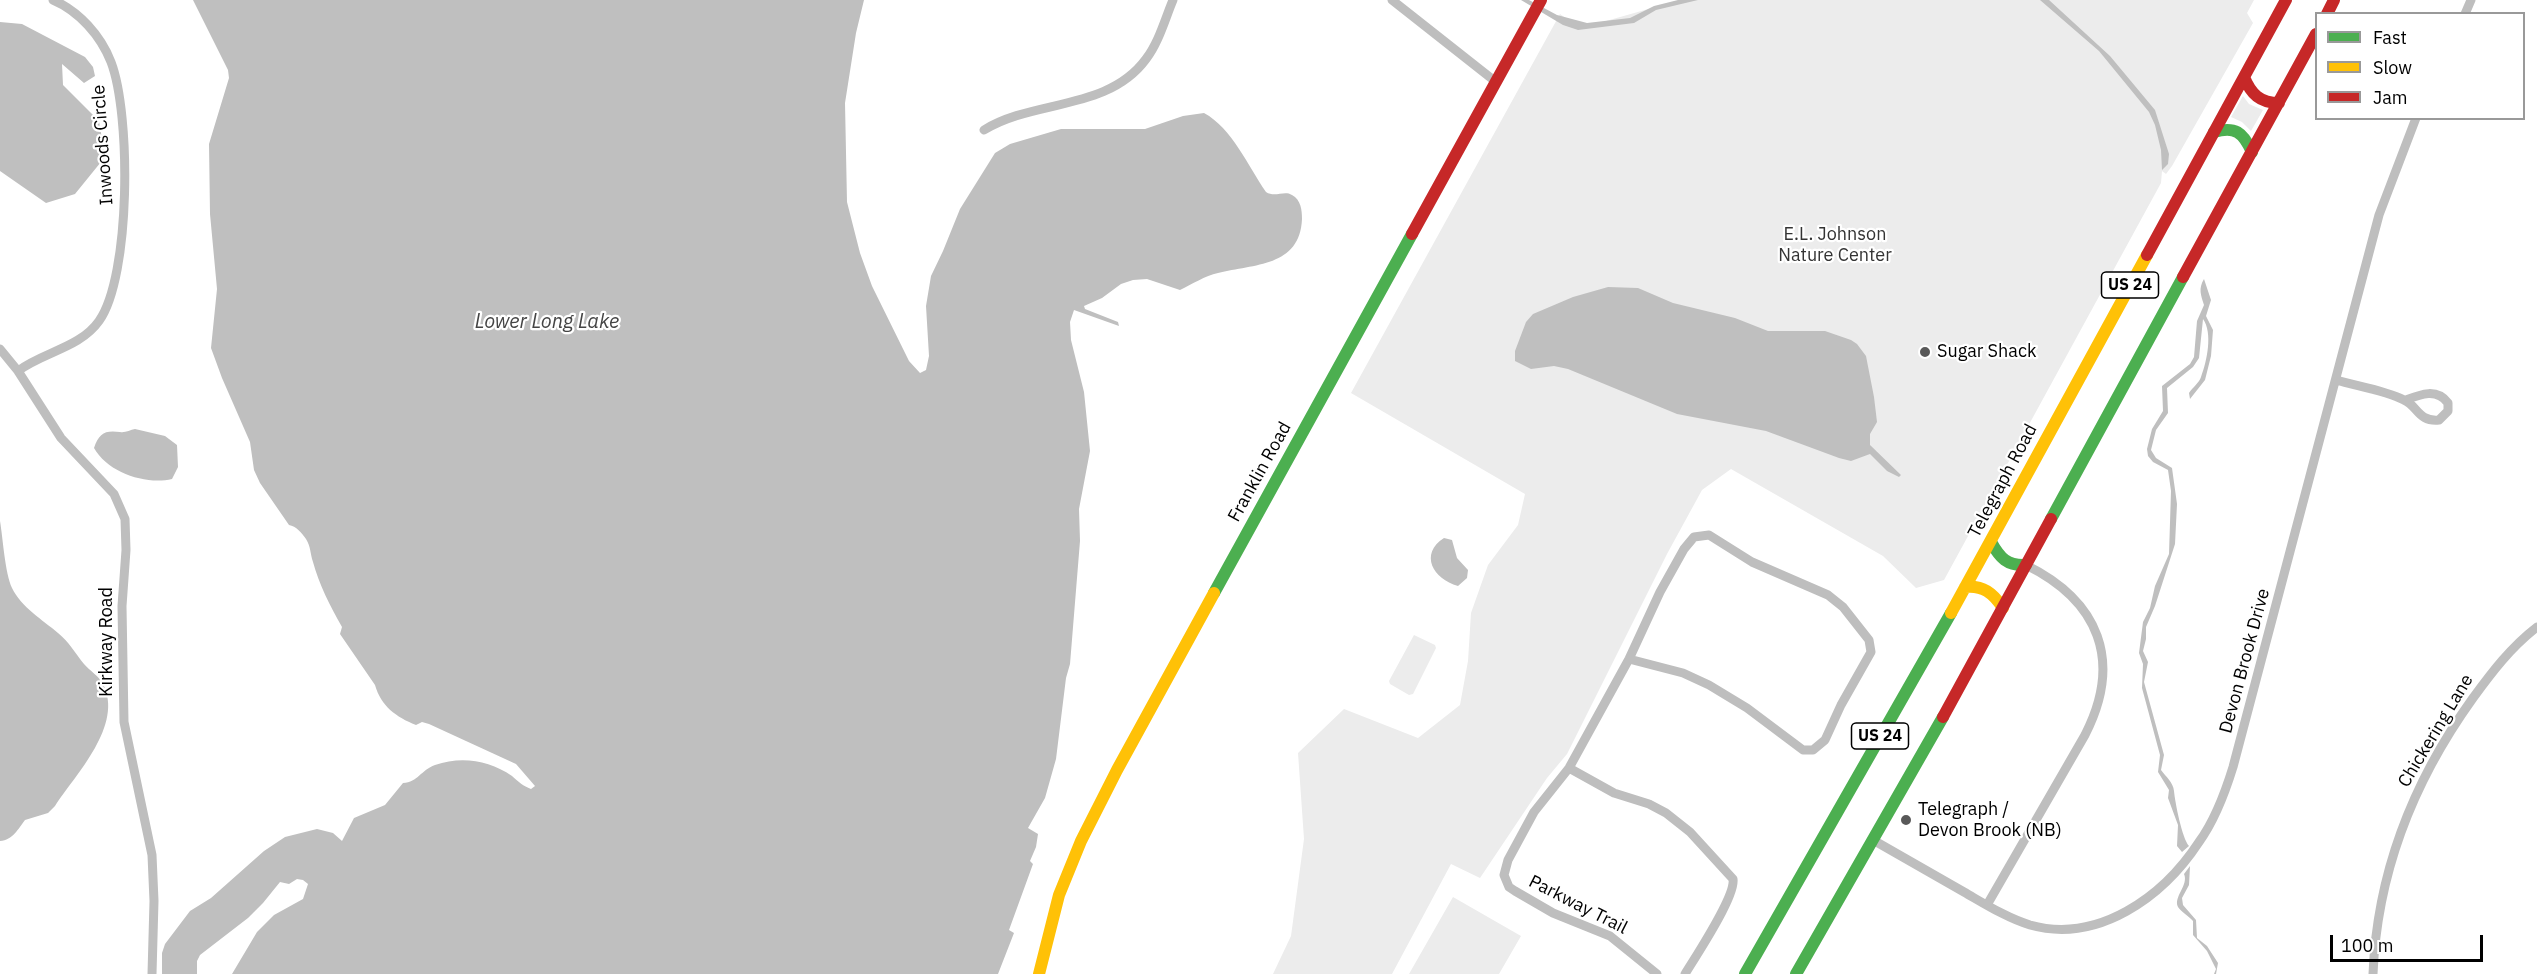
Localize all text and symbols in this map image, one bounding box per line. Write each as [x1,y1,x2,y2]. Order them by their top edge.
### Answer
legend [2315,12,2525,120]
text: Fast [2373,26,2407,49]
text: Slow [2373,56,2412,79]
street label: Inwoods Circle [88,84,118,206]
text: Jam [2373,86,2408,109]
park label: E.L. Johnson Nature Center [1778,224,1892,266]
road number: US 24 [2102,272,2158,298]
water label: Lower Long Lake [475,310,619,334]
place label: Sugar Shack [1937,341,2036,363]
marker: Sugar Shack [1918,345,1932,359]
street label: Franklin Road [1224,418,1296,526]
street label: Telegraph Road [1964,420,2042,542]
street label: Devon Brook Drive [2215,586,2275,736]
street label: Kirkway Road [96,587,118,697]
street label: Chickering Lane [2394,671,2478,791]
road number: US 24 [1852,723,1908,749]
place label: Telegraph / Devon Brook (NB) [1918,799,2062,842]
marker: Telegraph / Devon Brook (NB) [1899,813,1913,827]
street label: Parkway Trail [1525,871,1631,939]
scale bar [2333,923,2486,961]
text: 100 m [2341,934,2393,957]

